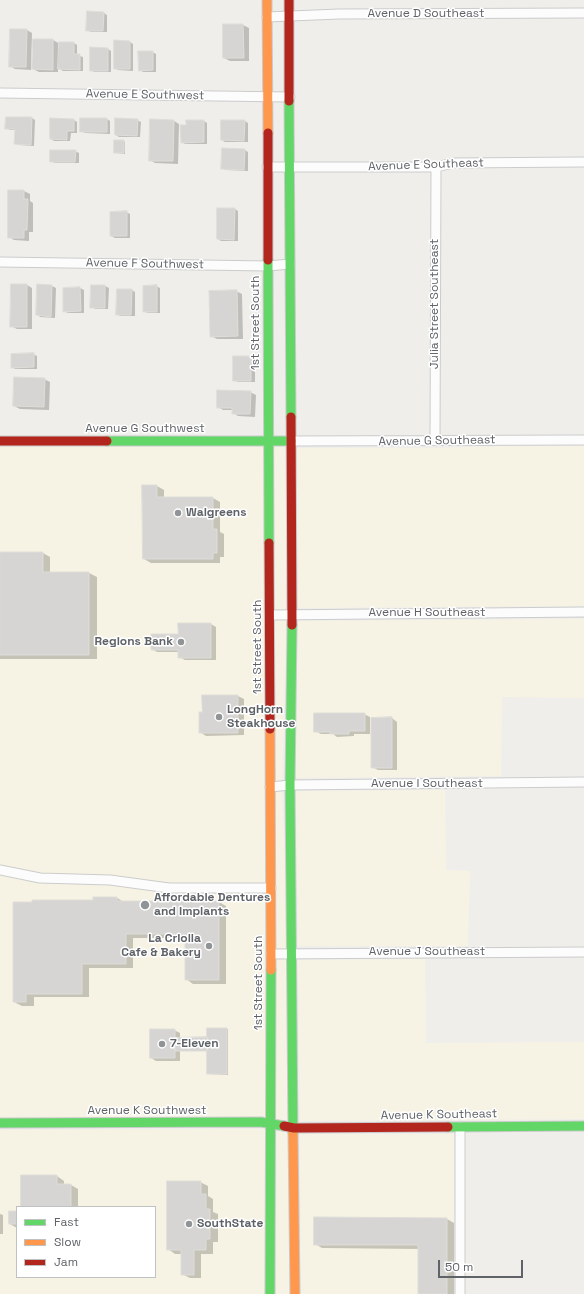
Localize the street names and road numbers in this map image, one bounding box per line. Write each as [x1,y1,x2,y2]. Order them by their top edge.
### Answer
street label: Avenue D Southeast [367,7,485,21]
street label: Avenue E Southwest [86,87,204,103]
street label: Avenue E Southeast [368,156,484,174]
street label: Julia Street Southeast [428,239,442,369]
street label: Avenue F Southwest [86,256,204,272]
street label: 1st Street South [249,276,263,370]
street label: Avenue G Southwest [85,422,205,436]
street label: Avenue G Southeast [378,433,496,449]
street label: 1st Street South [251,600,265,694]
street label: Avenue H Southeast [368,606,486,620]
street label: Avenue I Southeast [371,777,483,791]
street label: 1st Street South [252,936,266,1030]
street label: Avenue J Southeast [369,945,485,959]
street label: Avenue K Southwest [87,1104,207,1118]
street label: Avenue K Southeast [381,1107,497,1123]

